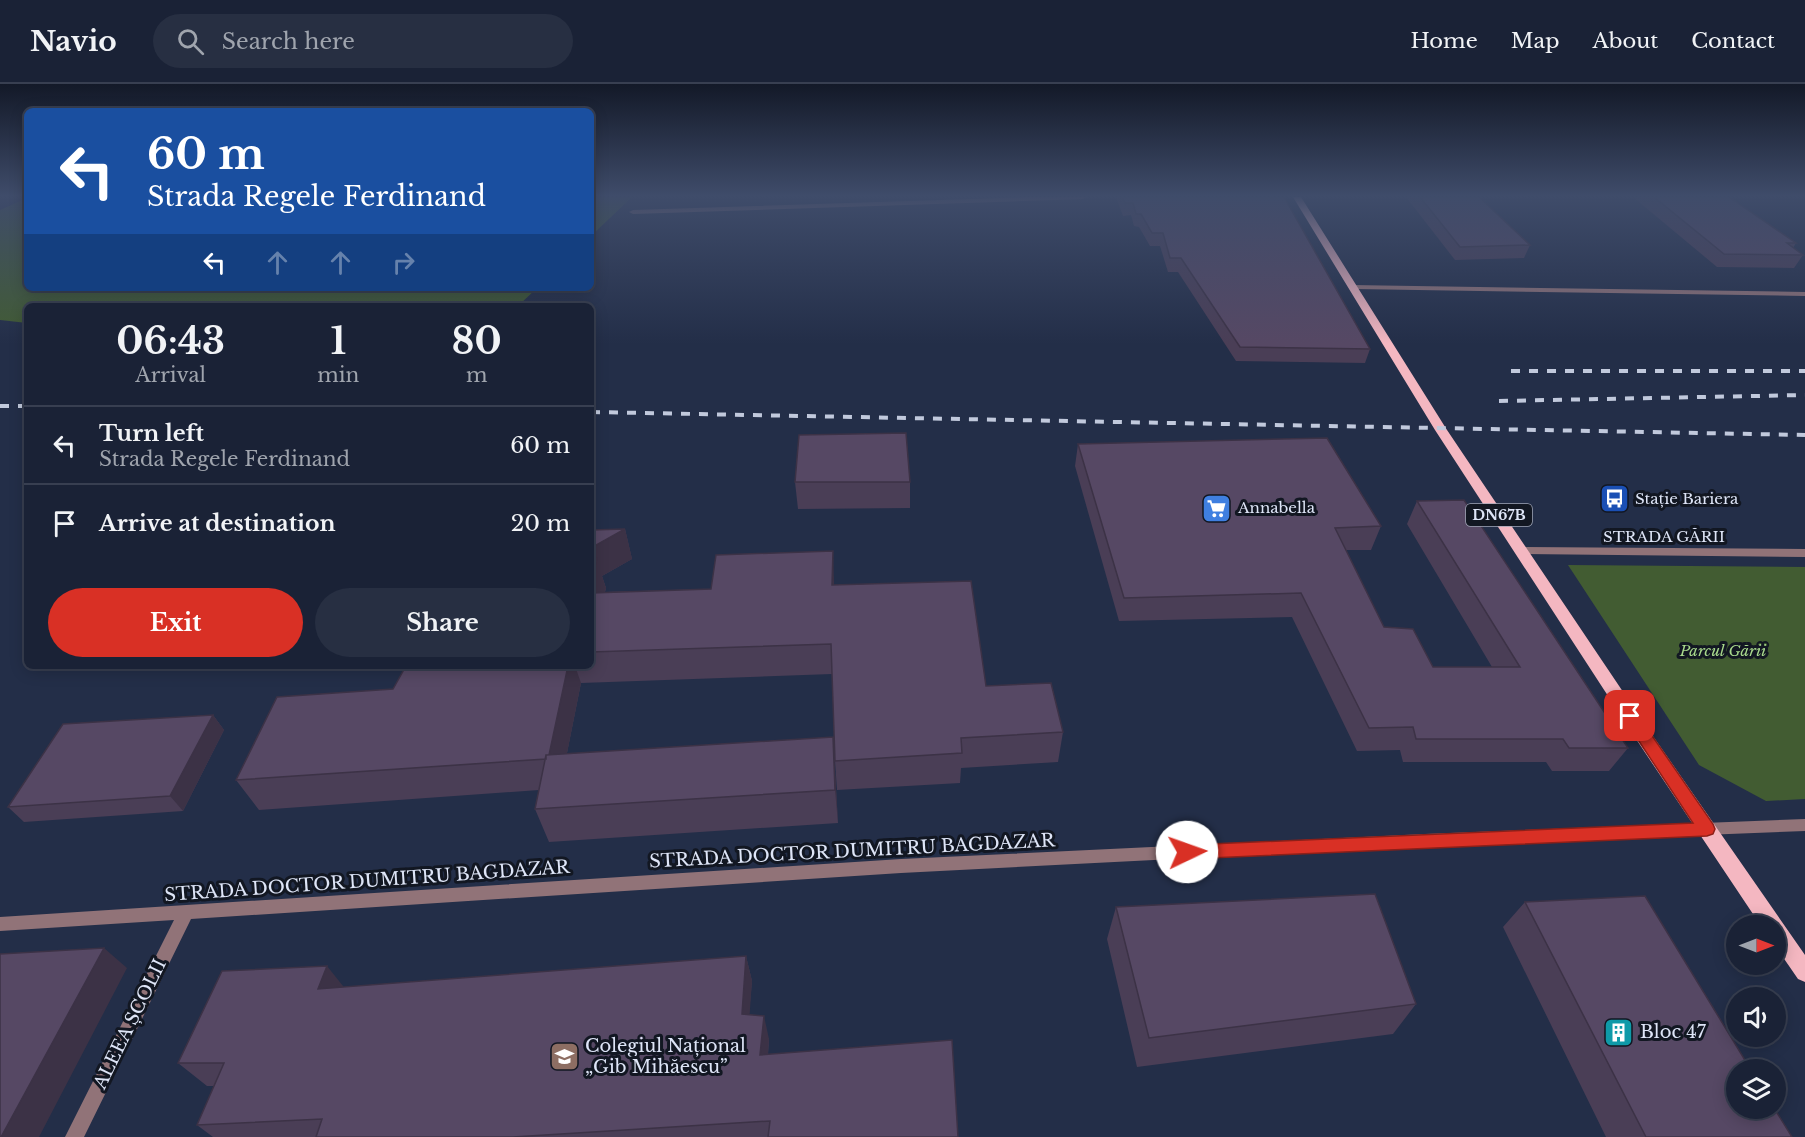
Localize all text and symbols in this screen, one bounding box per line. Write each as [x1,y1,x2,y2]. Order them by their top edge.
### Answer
search box [153,14,573,68]
text: Navio [30,24,117,59]
icon: search [174,25,207,58]
text: Search here [222,28,355,55]
text: Home [1411,28,1478,54]
text: Map [1511,28,1559,54]
text: About [1592,28,1658,54]
text: Contact [1691,28,1775,54]
text: 60 m [147,128,265,180]
icon: left [48,132,126,210]
text: Strada Regele Ferdinand [147,180,486,213]
icon: left [198,246,231,279]
icon: ahead [261,246,294,279]
icon: ahead [324,246,357,279]
icon: right [387,246,420,279]
text: 06:43 [116,319,225,364]
text: 1 [330,319,346,364]
text: 80 [452,319,502,364]
text: Arrival [135,363,206,387]
text: min [317,363,359,387]
text: m [466,363,487,387]
text: Turn left [99,420,204,447]
icon: left [48,429,81,462]
text: 60 m [510,432,570,459]
text: Strada Regele Ferdinand [99,447,350,471]
bus stop icon: Stație Bariera [1598,483,1630,515]
place label: Stație Bariera [1635,489,1739,508]
supermarket icon: Annabella [1201,492,1233,524]
place label: Annabella [1237,498,1316,517]
road number: DN67B [1466,504,1532,526]
icon: arrive [48,507,81,540]
text: Arrive at destination [99,510,336,537]
text: 20 m [511,510,570,537]
street label: STRADA GĂRII [1603,527,1725,546]
button: Exit [48,588,303,657]
button: Share [315,588,570,657]
park label: Parcul Gării [1679,641,1767,660]
pin [1604,690,1655,741]
icon: arrive [1613,699,1646,732]
position arrow [1155,820,1219,884]
street label: STRADA DOCTOR DUMITRU BAGDAZAR [649,829,1056,873]
street label: STRADA DOCTOR DUMITRU BAGDAZAR [164,856,571,906]
north arrow [1726,915,1786,975]
map controls [1726,915,1786,1119]
street label: ALEEA ȘCOLII [88,955,171,1094]
button: sound [1726,987,1786,1047]
building icon: Bloc 47 [1603,1016,1635,1048]
place label: Bloc 47 [1640,1021,1707,1043]
place label: Colegiul Național „Gib Mihăescu” [585,1035,746,1078]
school or university icon: Colegiul Național „Gib Mihăescu” [548,1040,580,1072]
button: layers [1726,1059,1786,1119]

